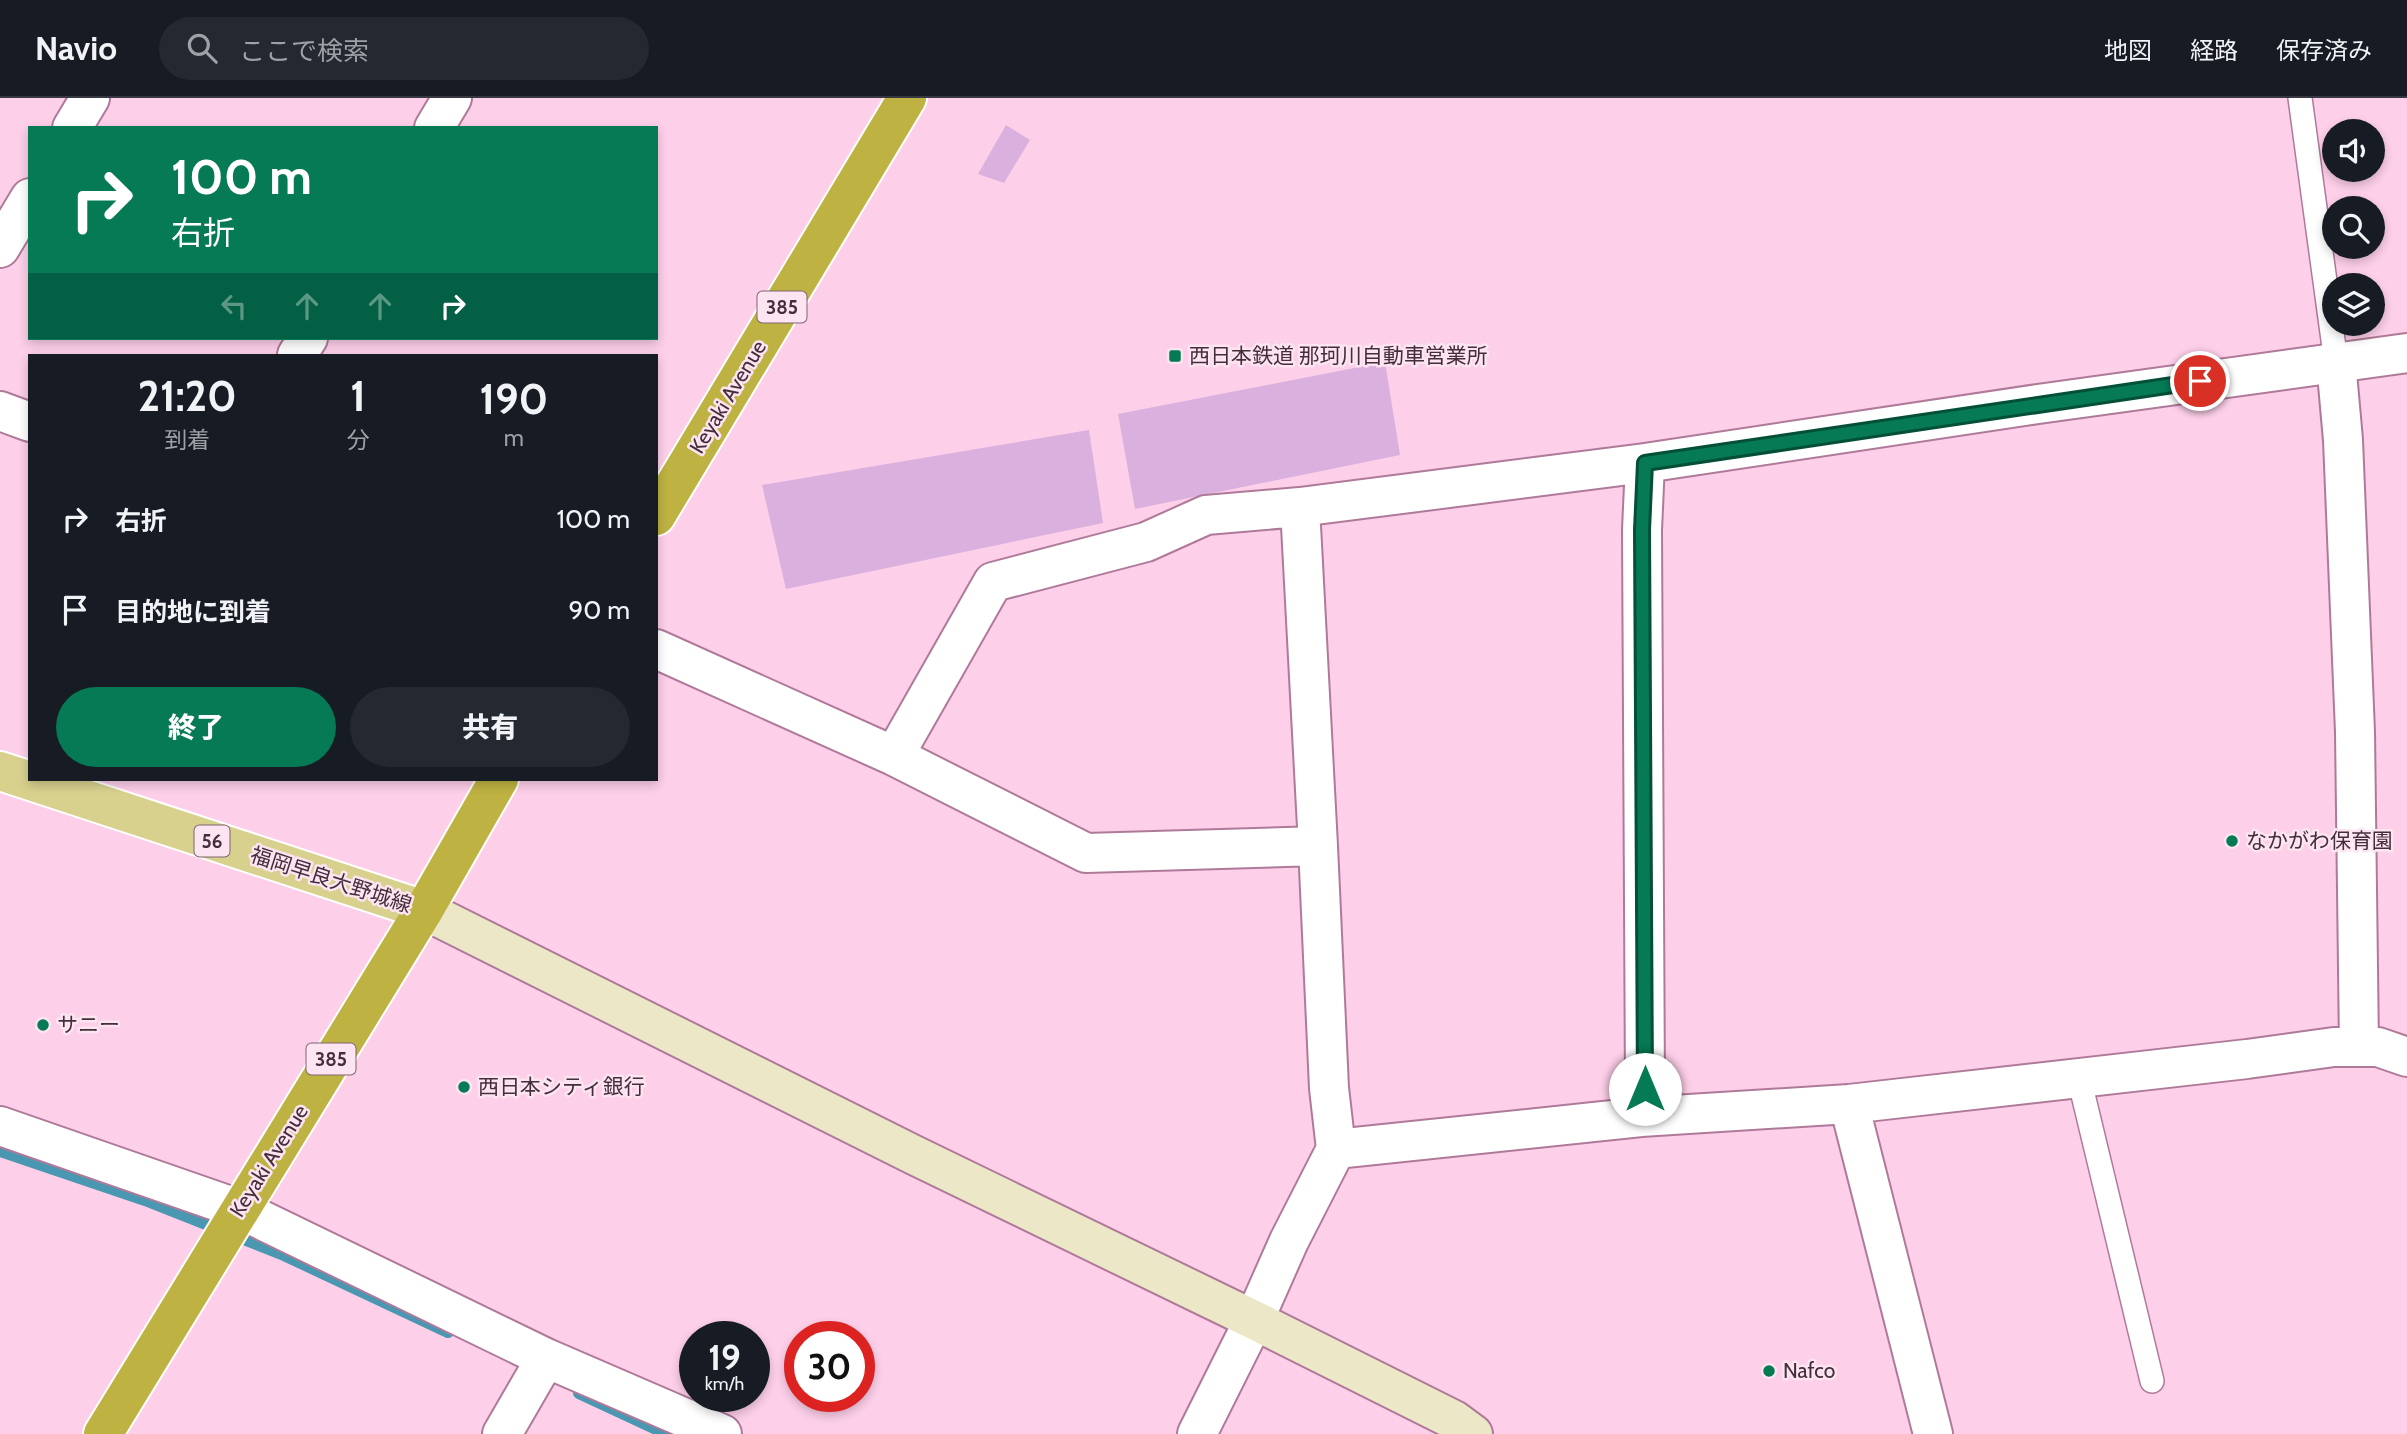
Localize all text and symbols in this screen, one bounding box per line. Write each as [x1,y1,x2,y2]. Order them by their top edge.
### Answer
search box [159,17,649,80]
text: Navio [35,28,117,68]
icon: search [183,29,221,67]
text: ここで検索 [239,35,369,67]
text: 地図 [2104,36,2152,65]
text: 経路 [2190,36,2238,65]
text: 保存済み [2276,36,2372,65]
map controls [2322,119,2385,336]
button: sound [2322,119,2385,182]
text: 100 m [171,147,312,206]
icon: right [56,154,147,245]
button: search [2322,196,2385,259]
text: 右折 [171,213,235,252]
button: layers [2322,273,2385,336]
icon: left [215,287,253,325]
icon: ahead [288,287,326,325]
icon: ahead [361,287,399,325]
icon: right [434,287,472,325]
road number: 385 [758,292,806,322]
street label: Keyaki Avenue [684,335,771,458]
place label: 西日本鉄道 那珂川自動車営業所 [1189,343,1488,368]
marker: 西日本鉄道 那珂川自動車営業所 [1167,348,1183,364]
pin [2170,351,2230,411]
icon: arrive [2181,362,2219,400]
text: 21:20 [138,370,237,422]
text: 1 [350,370,366,422]
text: 190 [479,373,548,425]
text: m [504,424,524,452]
text: 到着 [164,426,210,454]
text: 分 [347,426,370,454]
icon: right [56,500,94,538]
text: 100 m [557,503,630,535]
text: 右折 [115,505,167,537]
icon: arrive [56,591,94,629]
text: 90 m [568,594,630,626]
text: 目的地に到着 [115,596,271,628]
button: 終了 [56,687,336,767]
button: 共有 [350,687,630,767]
road number: 56 [194,826,230,856]
place label: なかがわ保育園 [2246,828,2393,853]
marker: なかがわ保育園 [2224,833,2240,849]
street label: 福岡早良大野城線 [247,842,415,917]
place label: サニー [57,1012,120,1037]
marker: サニー [35,1017,51,1033]
road number: 385 [306,1043,356,1074]
position arrow [1608,1052,1682,1126]
place label: 西日本シティ銀行 [478,1074,645,1099]
marker: 西日本シティ銀行 [456,1079,472,1095]
street label: Keyaki Avenue [224,1100,313,1221]
speed limit sign: 30 [784,1321,875,1412]
text: 19 [708,1336,741,1379]
place label: Nafco [1783,1358,1835,1383]
marker: Nafco [1761,1363,1777,1379]
text: km/h [705,1373,744,1395]

